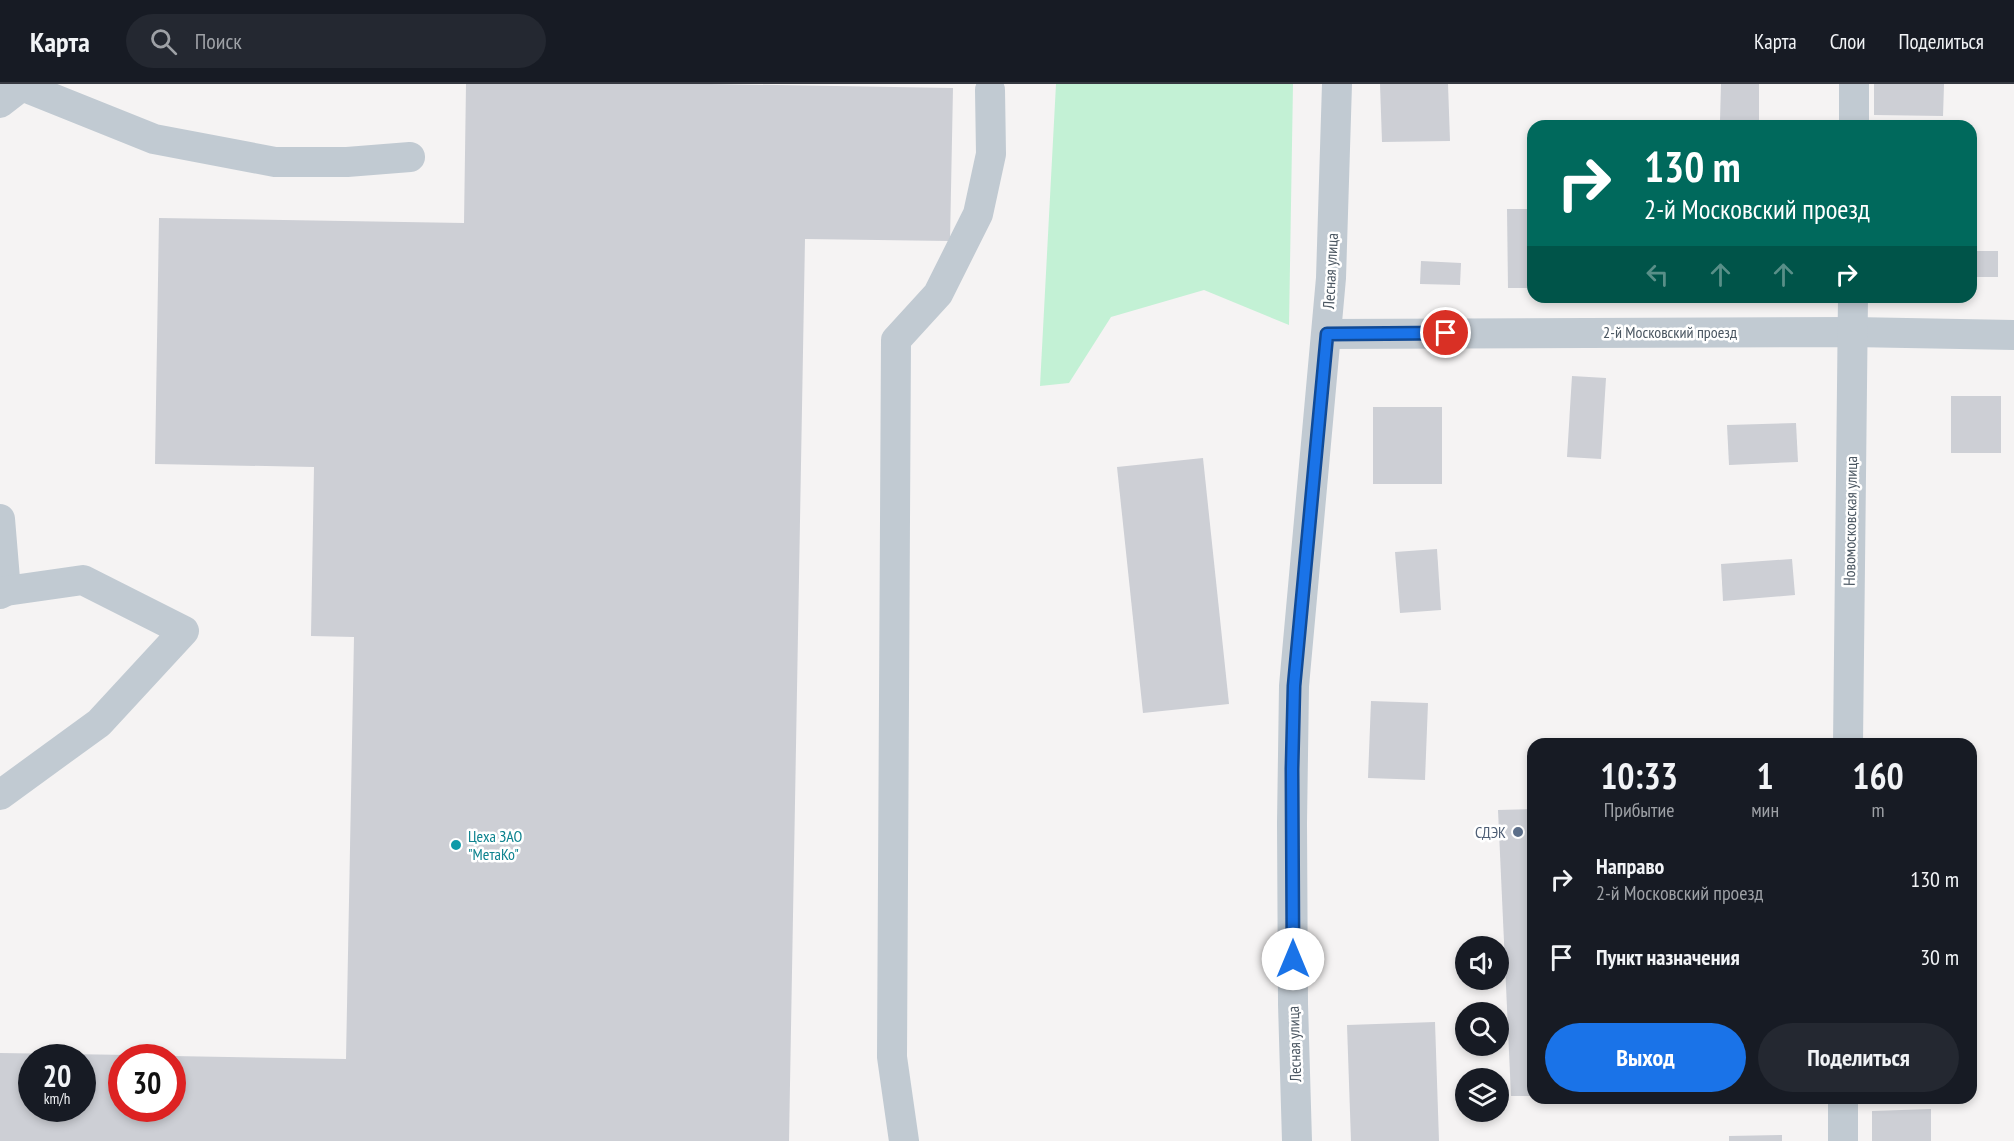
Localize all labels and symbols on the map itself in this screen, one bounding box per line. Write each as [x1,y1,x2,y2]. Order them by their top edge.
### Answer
street label: Лесная улица [1318,233,1342,310]
pin [1420,307,1471,358]
street label: 2-й Московский проезд [1603,322,1737,342]
street label: Новомосковская улица [1839,456,1861,586]
place label: СДЭК [1475,822,1506,842]
marker: СДЭК [1511,825,1525,839]
place label: Цеха ЗАО "МетаКо" [468,826,522,864]
marker: Цеха ЗАО "МетаКо" [449,838,463,852]
position arrow [1261,927,1325,991]
street label: Лесная улица [1283,1006,1305,1083]
speed limit sign: 30 [108,1044,186,1122]

